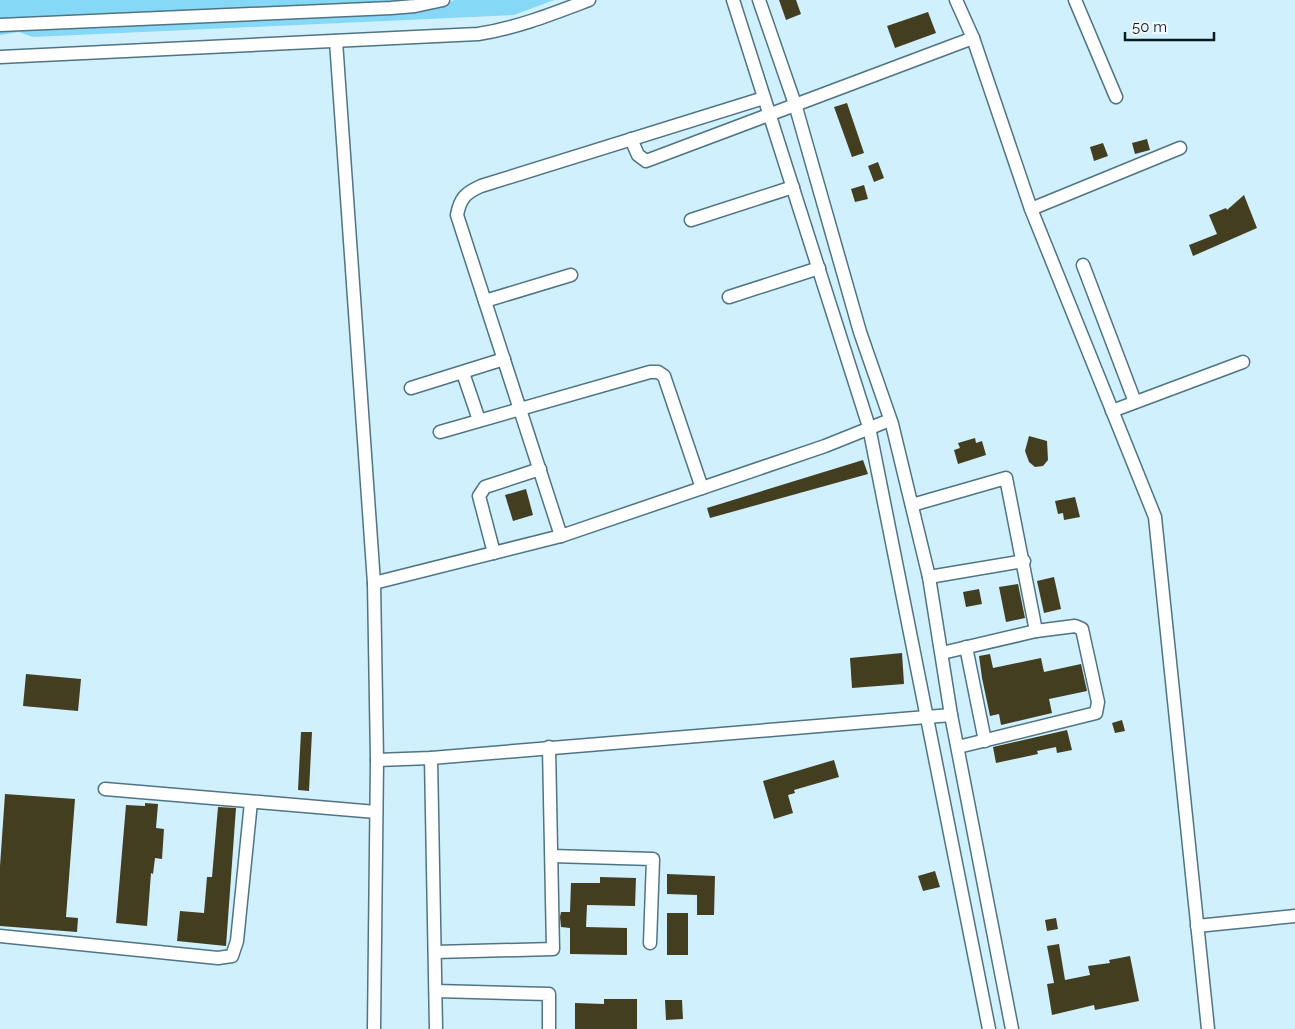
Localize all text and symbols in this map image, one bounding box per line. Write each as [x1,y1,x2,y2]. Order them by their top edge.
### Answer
scale bar [1125,10,1214,42]
text: 50 m [1132,18,1167,36]

